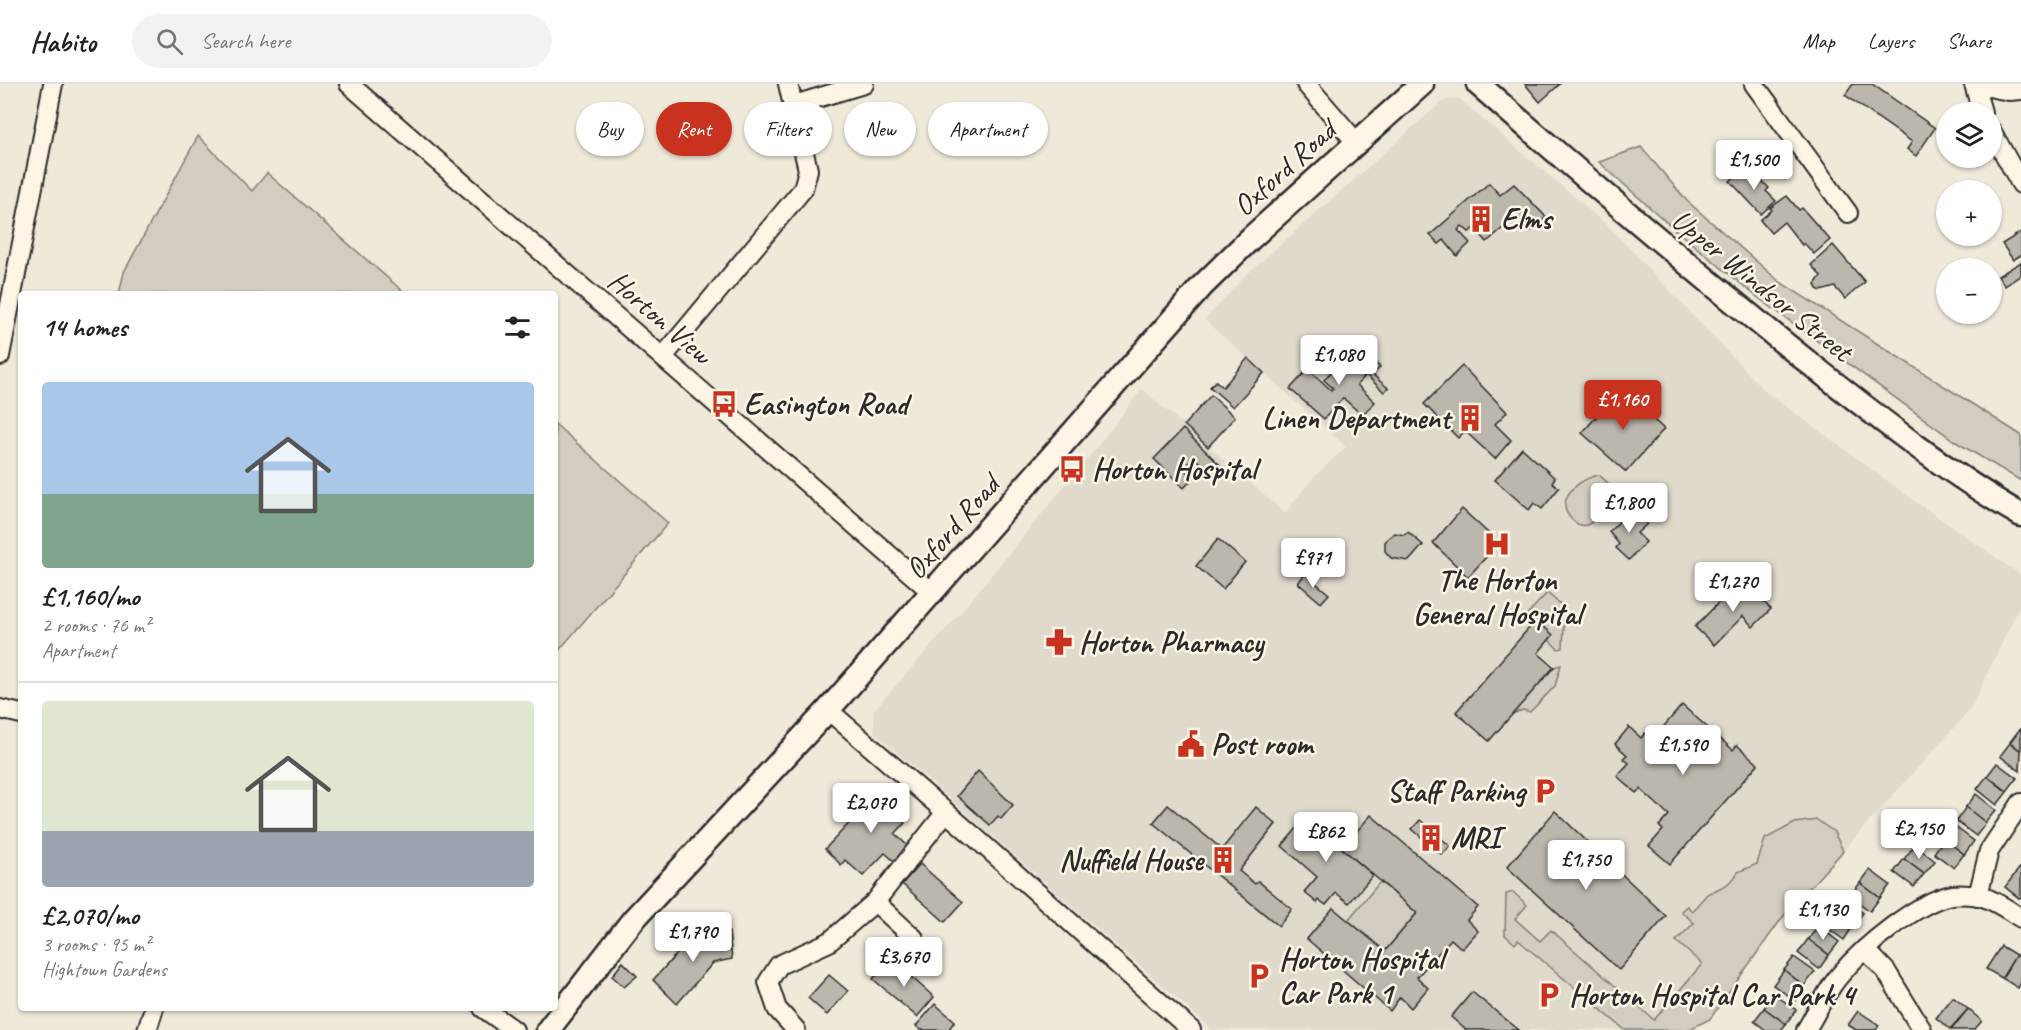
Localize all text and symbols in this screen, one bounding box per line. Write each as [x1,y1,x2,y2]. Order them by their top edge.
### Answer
search box [132,14,552,68]
text: Habito [30,24,96,59]
icon: search [153,25,186,58]
text: Search here [201,27,291,55]
text: Map [1802,28,1835,54]
text: Layers [1868,28,1914,54]
text: Share [1947,28,1991,54]
chip: Buy [576,102,644,156]
chip: Rent [656,102,732,156]
chip: Filters [744,102,832,156]
chip: New [844,102,916,156]
chip: Apartment [928,102,1048,156]
map controls [1936,102,2002,324]
button: layers [1936,102,2002,168]
street label: Oxford Road [1225,109,1347,224]
pin: £1,500 [1705,140,1803,191]
text: £1,500 [1730,147,1778,172]
button: + [1936,180,2002,246]
place label: Elms [1501,200,1555,238]
street label: Upper Windsor Street [1664,201,1862,371]
building icon: Elms [1466,204,1496,234]
button: − [1936,258,2002,324]
street label: Horton View [600,262,722,374]
text: 14 homes [42,311,127,344]
icon: filters [501,311,534,344]
pin: £1,080 [1290,335,1388,386]
text: £1,080 [1315,342,1363,367]
pin: £1,160 [1574,380,1672,431]
place label: Easington Road [744,385,912,423]
text: £1,160 [1598,387,1648,412]
bus stop icon: Easington Road [709,389,739,419]
place label: Linen Department [1262,399,1453,437]
building icon: Linen Department [1455,403,1485,433]
icon: home [234,421,342,529]
place label: Horton Hospital [1092,450,1262,488]
bus stop icon: Horton Hospital [1057,454,1087,484]
street label: Oxford Road [896,464,1010,587]
pin: £1,800 [1580,483,1678,534]
text: £1,800 [1605,490,1653,515]
hospital icon: The Horton General Hospital [1482,529,1512,559]
pin: £971 [1277,538,1349,589]
text: £971 [1295,545,1331,570]
place label: The Horton General Hospital [1413,561,1587,633]
pin: £1,270 [1684,562,1782,613]
text: £1,270 [1709,569,1757,594]
text: £1,160/mo [42,580,140,613]
text: 2 rooms · 76 m² [42,613,150,638]
place label: Horton Pharmacy [1079,623,1266,662]
pharmacy icon: Horton Pharmacy [1044,627,1074,657]
text: Apartment [42,638,115,663]
place label: Post room [1211,725,1315,763]
pin: £1,590 [1634,725,1732,776]
public building icon: Post room [1176,729,1206,759]
text: £1,590 [1659,732,1707,757]
icon: home [234,740,342,848]
place label: Staff Parking [1387,772,1528,810]
parking icon: Staff Parking [1530,776,1560,806]
pin: £2,070 [822,783,920,834]
text: £2,070 [847,790,895,815]
pin: £2,150 [1870,809,1968,860]
pin: £862 [1290,812,1362,863]
text: £2,150 [1895,816,1943,841]
text: £862 [1308,819,1344,844]
place label: MRI [1451,819,1507,857]
building icon: MRI [1416,823,1446,853]
pin: £1,750 [1537,840,1635,891]
place label: Nuffield House [1059,841,1205,879]
building icon: Nuffield House [1208,845,1238,875]
text: £1,750 [1562,847,1610,872]
pin: £1,130 [1774,890,1872,941]
text: £1,130 [1799,897,1847,922]
text: £2,070/mo [42,899,139,932]
pin: £1,790 [644,912,742,963]
text: £1,790 [669,919,717,944]
text: 3 rooms · 95 m² [42,932,150,957]
pin: £3,670 [855,937,953,988]
place label: Horton Hospital Car Park 1 [1279,940,1449,1012]
text: £3,670 [879,944,929,969]
text: Hightown Gardens [42,957,167,982]
parking icon: Horton Hospital Car Park 1 [1244,961,1274,991]
place label: Horton Hospital Car Park 4 [1569,976,1858,1014]
parking icon: Horton Hospital Car Park 4 [1534,980,1564,1010]

